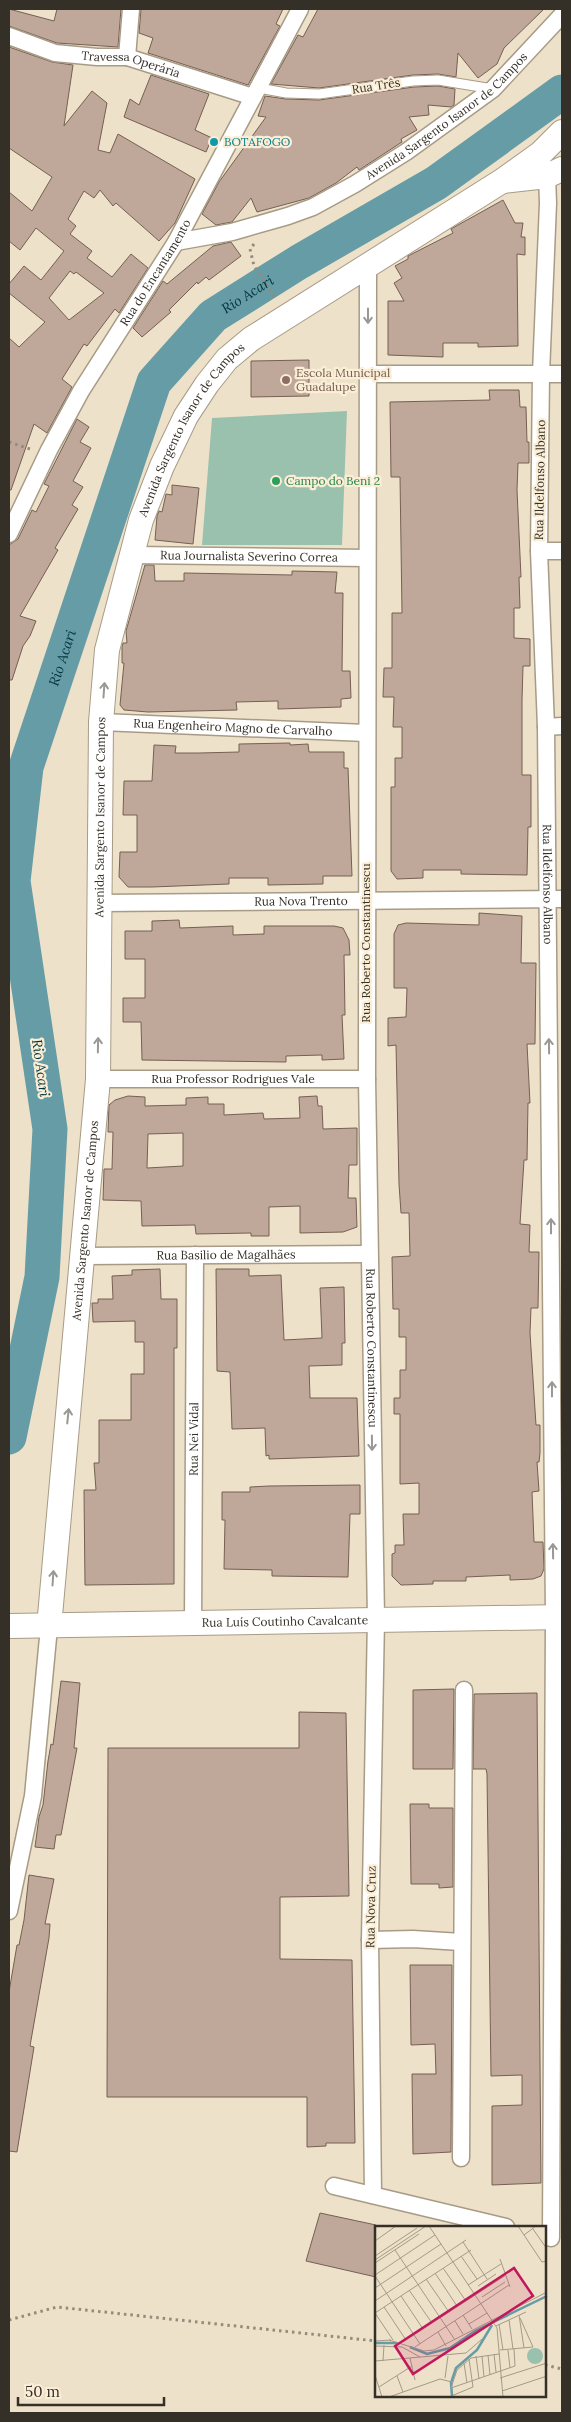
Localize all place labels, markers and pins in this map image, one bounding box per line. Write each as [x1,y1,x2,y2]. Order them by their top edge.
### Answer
place label: BOTAFOGO [224,134,290,149]
marker: BOTAFOGO [208,136,220,148]
place label: Escola Municipal Guadalupe [296,365,390,394]
marker: Escola Municipal Guadalupe [280,374,292,386]
place label: Campo do Beni 2 [286,473,380,488]
marker: Campo do Beni 2 [270,475,282,487]

